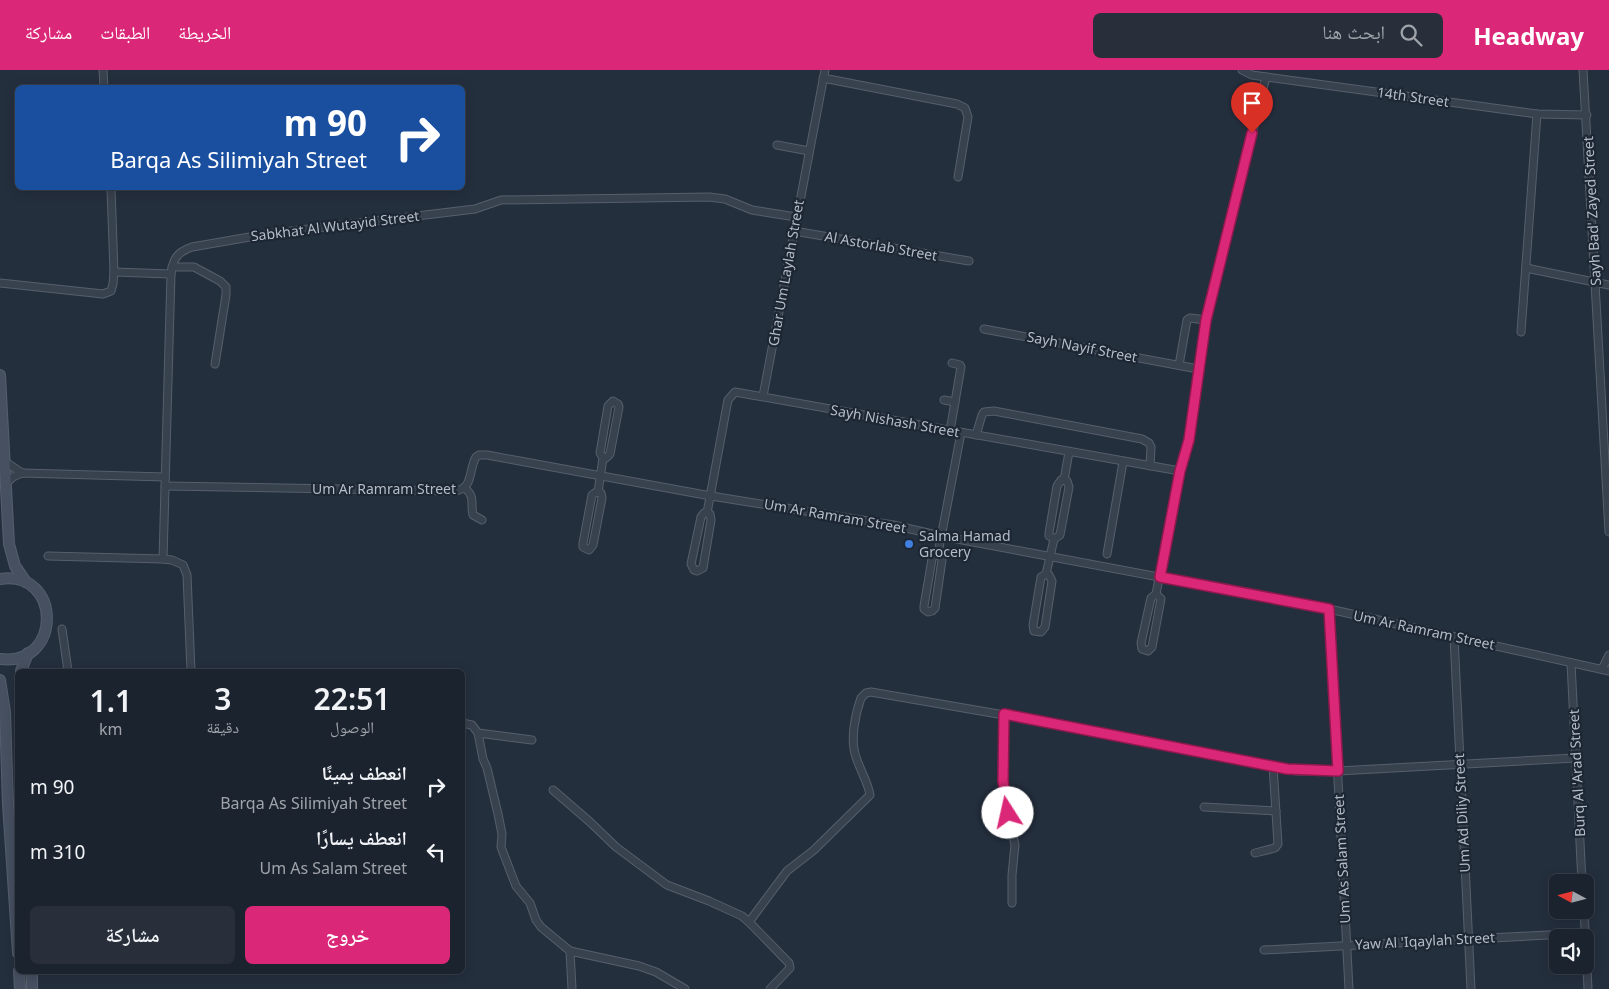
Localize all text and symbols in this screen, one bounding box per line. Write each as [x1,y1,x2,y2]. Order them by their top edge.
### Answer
search box [1093,13,1443,58]
text: ابحث هنا [1322,19,1385,45]
text: Headway [1473,19,1584,52]
text: مشاركة [25,20,72,44]
text: الطبقات [100,20,150,44]
text: الخريطة [178,20,231,44]
icon: search [1397,21,1425,49]
pin [1231,82,1273,133]
street label: 14th Street [1376,82,1450,111]
icon: arrive [1238,89,1266,117]
text: 90 m [284,99,367,146]
icon: right [385,105,450,170]
street label: Sayh Bad' Zayed Street [1578,136,1605,286]
text: Barqa As Silimiyah Street [110,144,367,174]
street label: Ghar Um Laylah Street [763,198,808,348]
street label: Sabkhat Al Wutayid Street [250,206,420,245]
street label: Al Astorlab Street [823,226,939,265]
street label: Sayh Nayif Street [1025,327,1139,366]
street label: Sayh Nishash Street [829,400,961,441]
street label: Um Ar Ramram Street [312,479,456,498]
street label: Um Ar Ramram Street [762,494,908,537]
place label: Salma Hamad Grocery [919,526,1011,561]
marker: Salma Hamad Grocery [903,538,915,550]
street label: Um Ar Ramram Street [1352,605,1497,654]
text: 3 [214,678,231,719]
text: 22:51 [314,678,391,719]
text: 1.1 [89,680,132,721]
street label: Burq Al 'Arad Street [1564,709,1589,837]
text: دقيقة [207,716,239,738]
text: الوصول [330,716,374,738]
text: km [99,718,123,740]
street label: Um Ad Diliy Street [1449,753,1474,873]
text: انعطف يمينًا [321,760,407,786]
icon: right [422,773,450,801]
text: 90 m [30,774,74,800]
position arrow [981,786,1033,838]
text: Barqa As Silimiyah Street [220,792,407,814]
street label: Um As Salam Street [1329,794,1354,924]
text: انعطف يسارًا [316,825,407,851]
icon: left [422,838,450,866]
text: 310 m [30,839,85,865]
text: Um As Salam Street [259,857,407,879]
north arrow [1549,874,1594,919]
map controls [1549,874,1594,974]
button: مشاركة [30,906,235,964]
button: خروج [245,906,450,964]
street label: Yaw Al 'Iqaylah Street [1354,927,1496,954]
button: sound [1549,929,1594,974]

